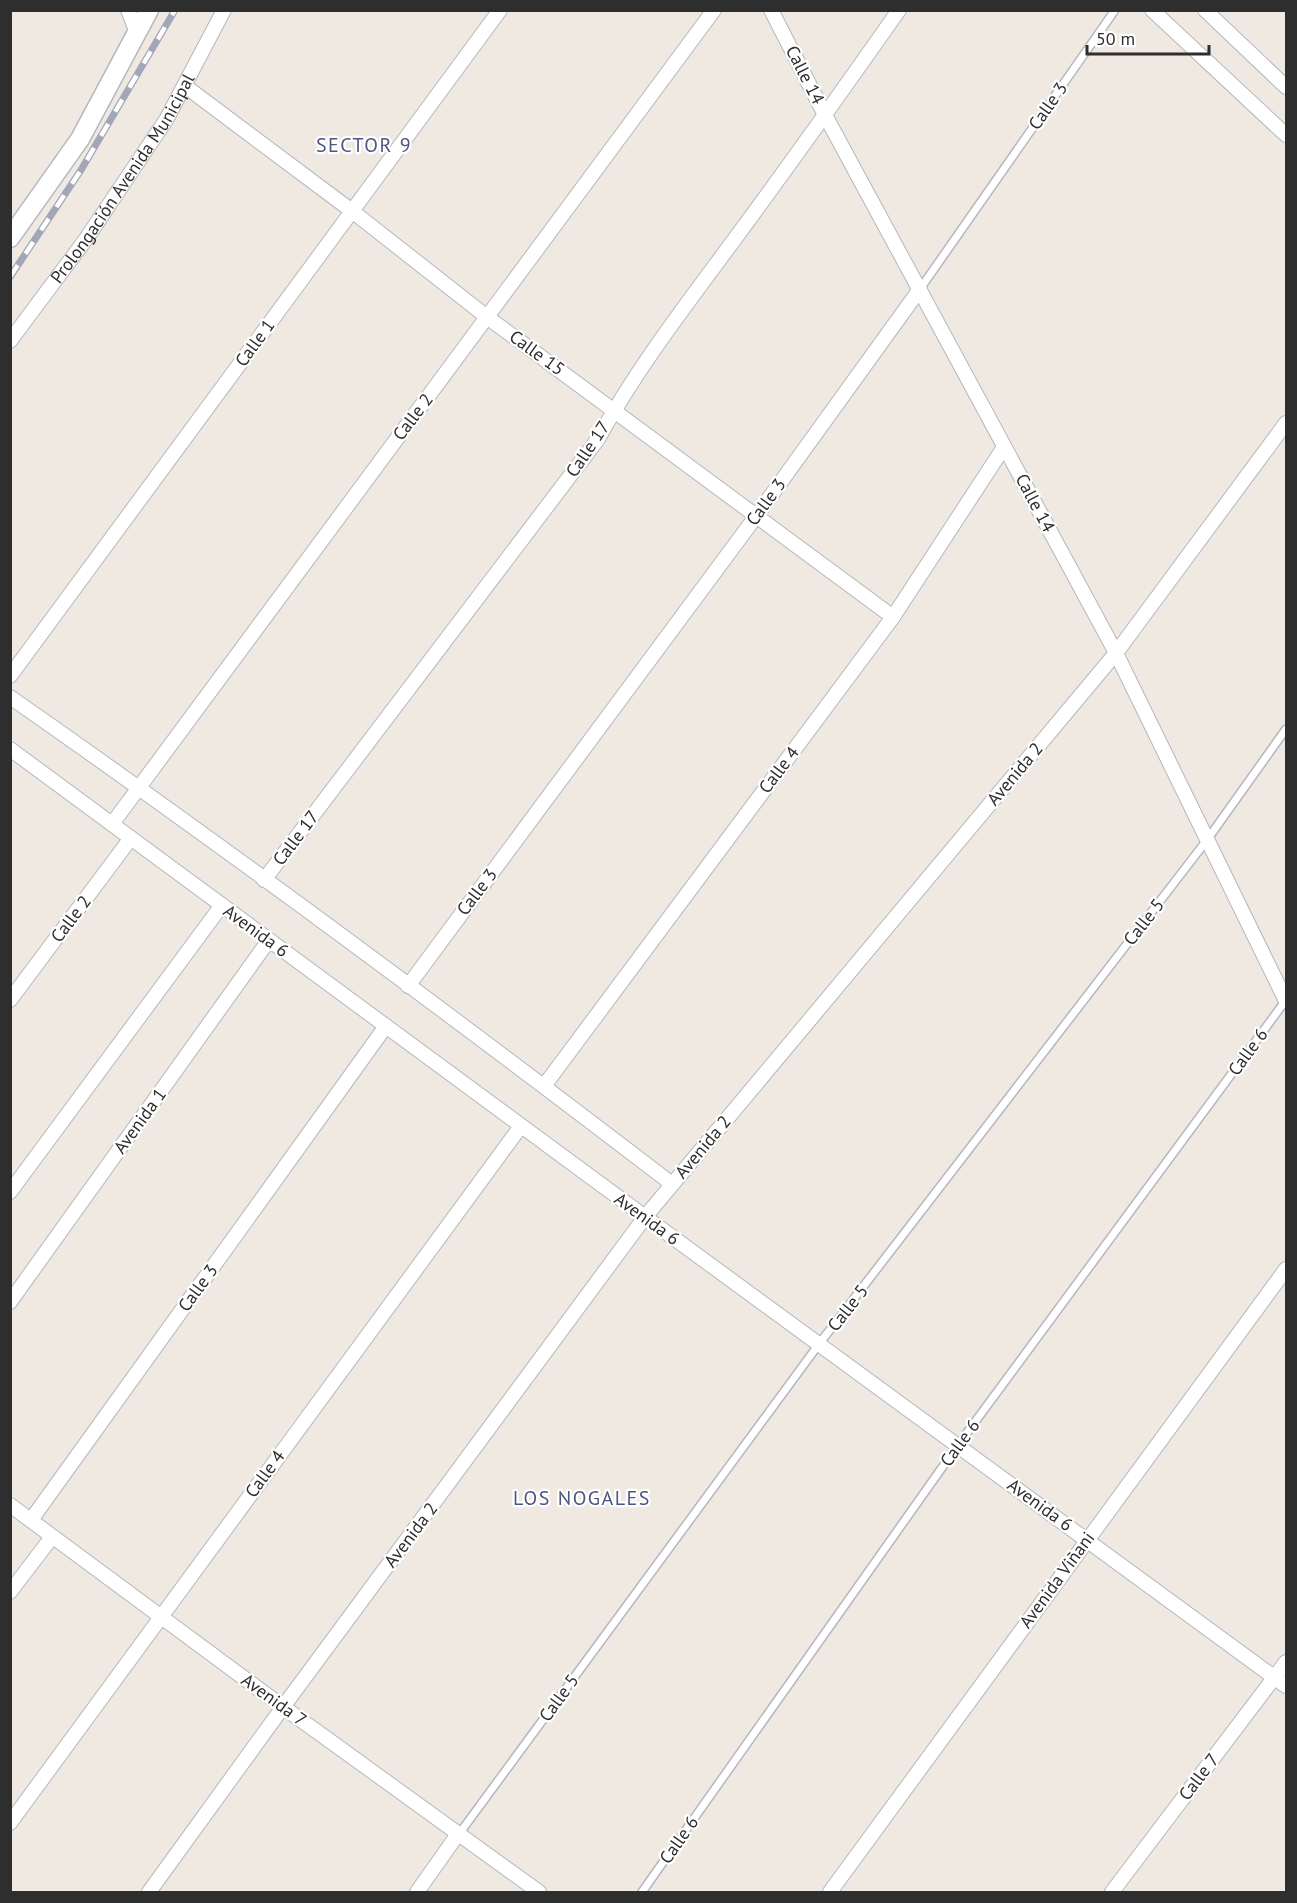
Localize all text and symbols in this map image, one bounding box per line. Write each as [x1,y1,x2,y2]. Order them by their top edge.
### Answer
scale bar [1087,18,1208,56]
text: 50 m [1096,27,1135,50]
street label: Calle 14 [781,41,830,108]
street label: Prolongación Avenida Municipal [45,69,200,288]
street label: Calle 3 [1023,77,1072,134]
district label: SECTOR 9 [316,132,412,158]
street label: Calle 1 [230,314,280,371]
street label: Calle 15 [505,325,570,380]
street label: Calle 2 [387,389,438,445]
street label: Calle 17 [560,416,615,481]
street label: Calle 14 [1011,470,1060,536]
street label: Calle 3 [741,473,791,530]
street label: Avenida 2 [982,737,1048,810]
street label: Calle 4 [753,741,804,798]
street label: Calle 17 [267,806,324,870]
street label: Calle 3 [451,864,502,920]
street label: Calle 2 [45,891,96,947]
street label: Calle 5 [1118,894,1169,950]
street label: Avenida 6 [219,899,294,962]
street label: Calle 6 [1223,1023,1273,1080]
street label: Avenida 1 [108,1083,171,1158]
street label: Avenida 2 [670,1110,736,1183]
street label: Avenida 6 [610,1187,685,1250]
street label: Calle 3 [173,1259,223,1316]
street label: Calle 5 [822,1280,873,1336]
street label: Calle 6 [935,1414,985,1471]
street label: Calle 4 [240,1445,290,1502]
street label: Avenida 6 [1003,1473,1078,1536]
district label: LOS NOGALES [513,1485,651,1511]
street label: Avenida 2 [379,1498,442,1572]
street label: Avenida Viñani [1014,1527,1099,1632]
street label: Avenida 7 [237,1668,312,1731]
street label: Calle 5 [534,1669,584,1726]
street label: Calle 7 [1173,1749,1224,1805]
street label: Calle 6 [654,1811,703,1868]

